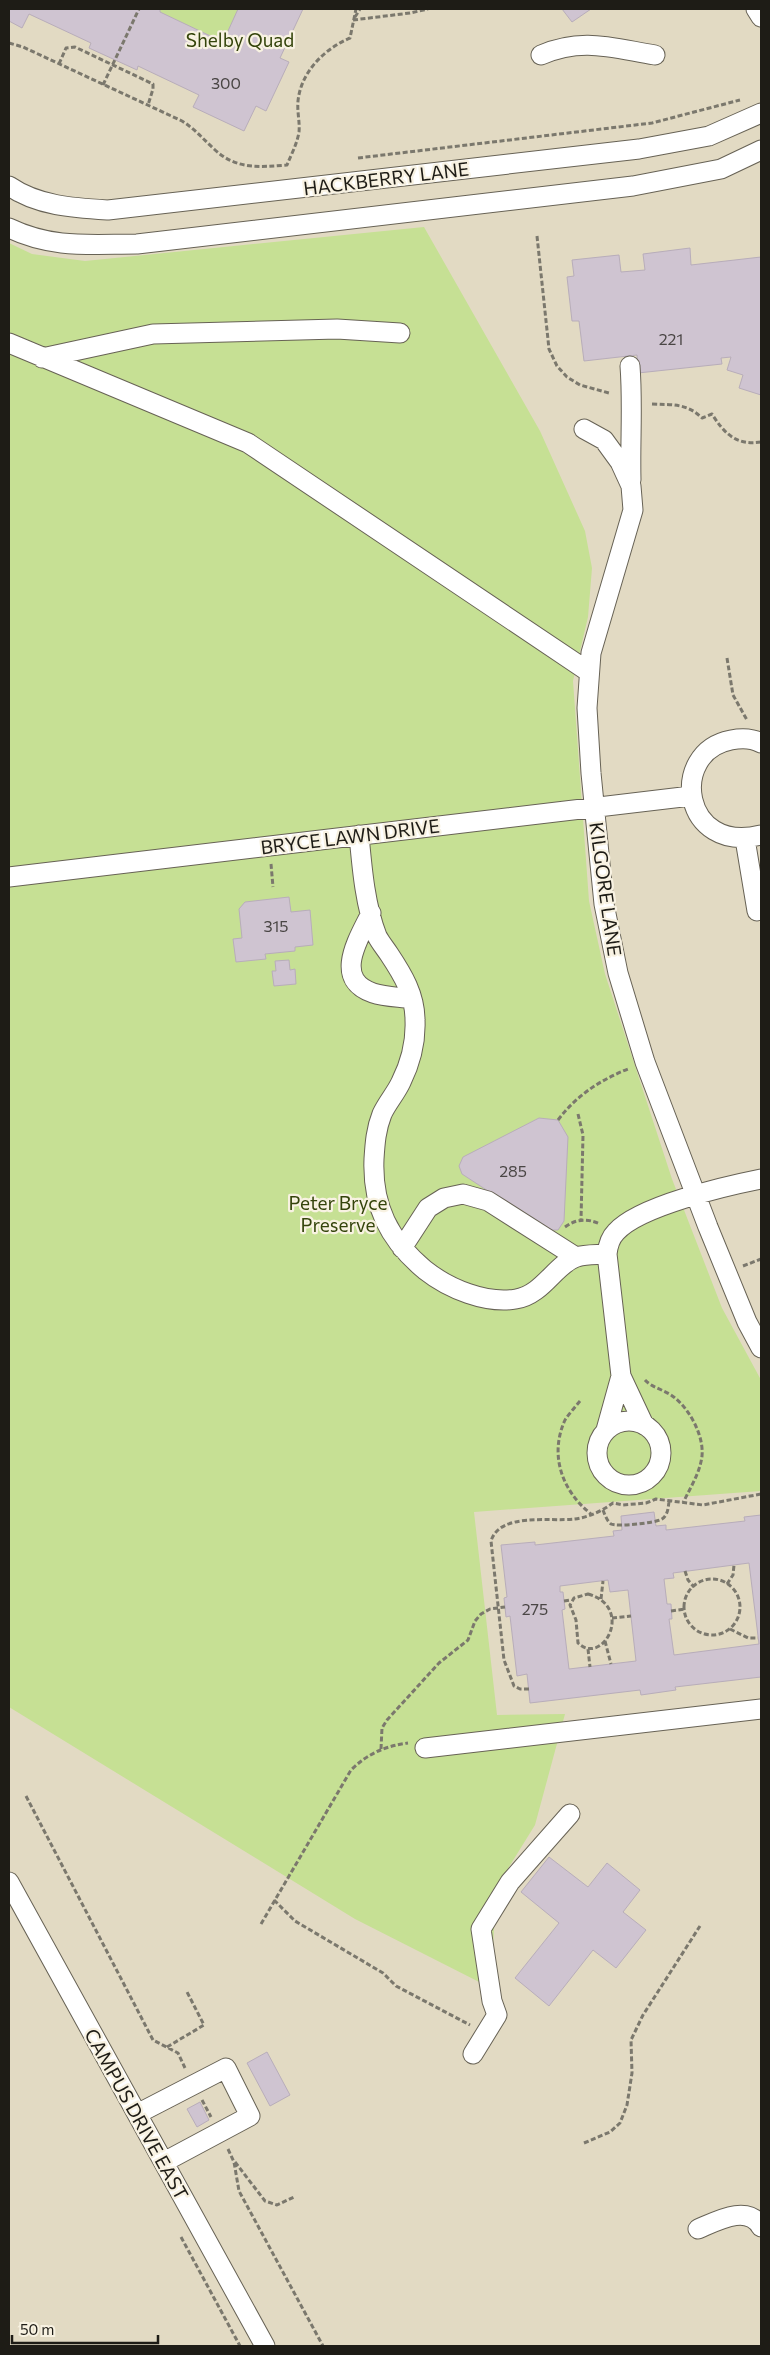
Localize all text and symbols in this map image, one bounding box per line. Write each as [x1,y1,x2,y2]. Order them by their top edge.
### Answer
park label: Shelby Quad [186,28,294,51]
house number: 300 [211,73,241,92]
street label: HACKBERRY LANE [302,156,470,200]
house number: 221 [659,329,683,348]
street label: BRYCE LAWN DRIVE [259,814,441,858]
street label: KILGORE LANE [585,820,627,958]
house number: 315 [263,916,289,935]
house number: 285 [499,1161,527,1180]
park label: Peter Bryce Preserve [288,1191,388,1236]
house number: 275 [522,1599,548,1618]
street label: CAMPUS DRIVE EAST [80,2024,194,2204]
scale bar [12,2312,159,2344]
text: 50 m [20,2320,54,2338]

